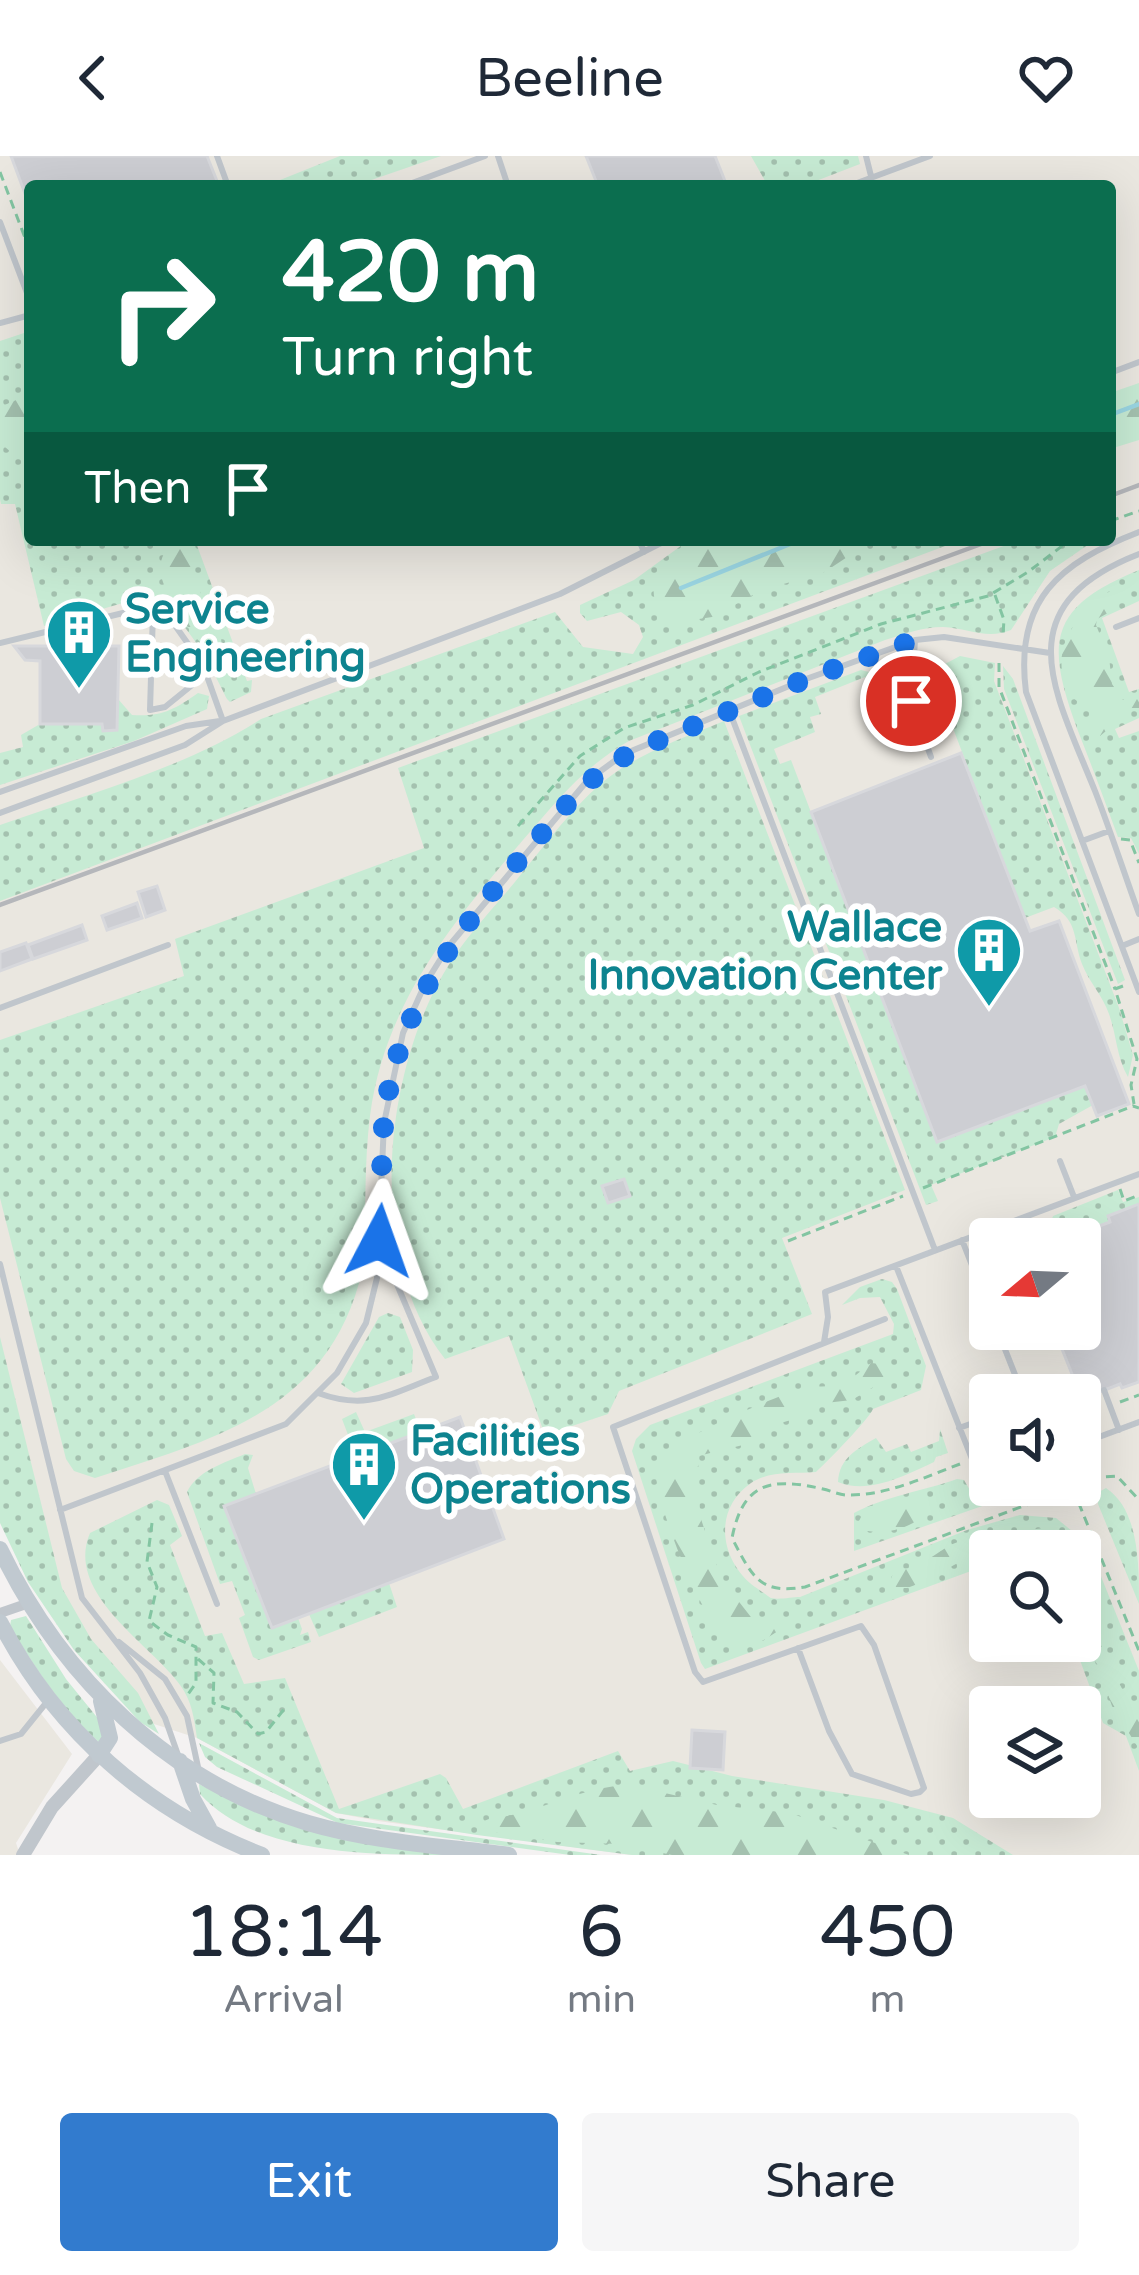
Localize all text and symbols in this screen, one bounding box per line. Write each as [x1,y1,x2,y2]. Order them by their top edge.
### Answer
icon: back [60,45,126,111]
icon: heart [1013,45,1079,111]
text: Beeline [475,46,664,111]
text: 420 m [282,223,539,324]
icon: right [84,228,240,384]
text: Turn right [282,325,533,390]
icon: arrive [215,456,281,522]
text: Then [84,462,191,516]
place label: Service Engineering [125,584,366,683]
building icon: Service Engineering [44,597,114,691]
pin [860,650,962,752]
icon: arrive [878,668,944,734]
place label: Wallace Innovation Center [587,902,943,1001]
building icon: Wallace Innovation Center [954,915,1024,1009]
position arrow [316,1178,442,1304]
north arrow [969,1218,1101,1350]
map controls [969,1218,1101,1818]
button: sound [969,1374,1101,1506]
place label: Facilities Operations [410,1416,631,1515]
building icon: Facilities Operations [329,1429,399,1523]
button: search [969,1530,1101,1662]
button: layers [969,1686,1101,1818]
text: 18:14 [184,1890,383,1977]
text: 6 [579,1890,624,1977]
text: 450 [820,1890,955,1977]
text: Arrival [223,1976,344,2023]
text: min [567,1976,636,2023]
text: m [870,1976,905,2023]
button: Exit [60,2113,558,2251]
button: Share [582,2113,1079,2251]

